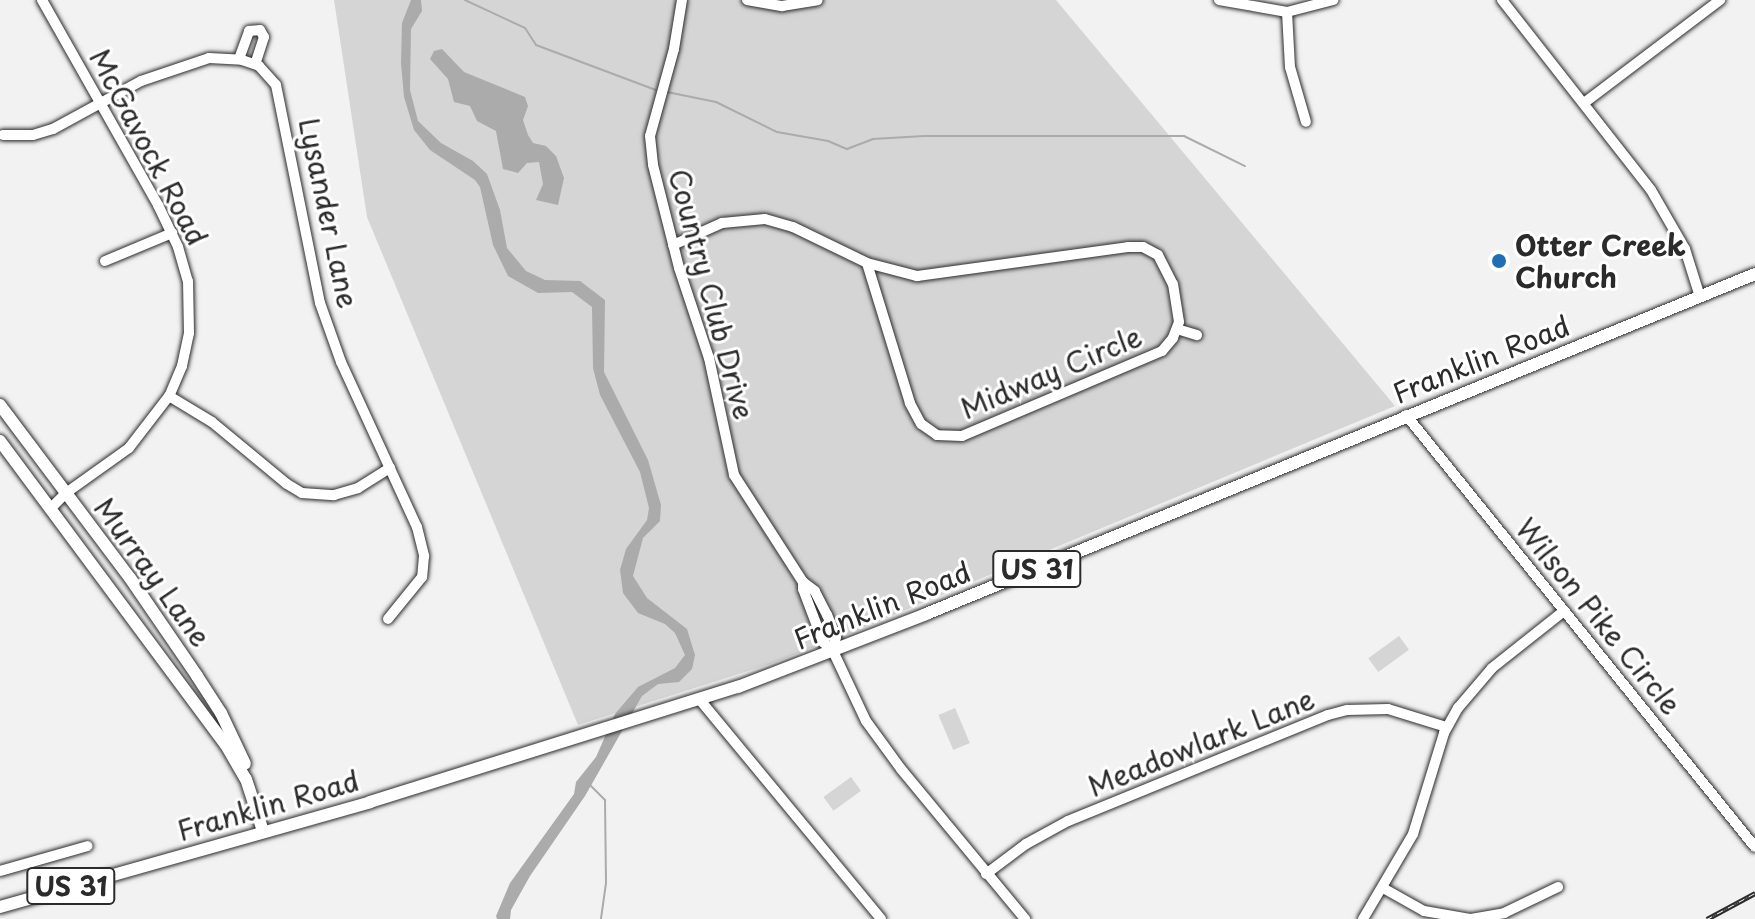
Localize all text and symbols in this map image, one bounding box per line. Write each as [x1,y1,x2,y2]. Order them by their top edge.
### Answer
street label: McGavock Road [83,43,215,251]
street label: Lysander Lane [292,114,366,312]
street label: Country Club Drive [662,164,762,424]
place label: Otter Creek Church [1515,228,1686,294]
marker: Otter Creek Church [1490,252,1508,270]
street label: Franklin Road [1387,308,1575,410]
street label: Midway Circle [955,319,1147,425]
street label: Murray Lane [88,491,218,653]
street label: Wilson Pike Circle [1509,511,1689,721]
road number: US 31 [991,547,1083,591]
street label: Franklin Road [788,554,976,656]
street label: Meadowlark Lane [1083,681,1319,803]
street label: Franklin Road [173,763,363,847]
road number: US 31 [25,864,117,908]

